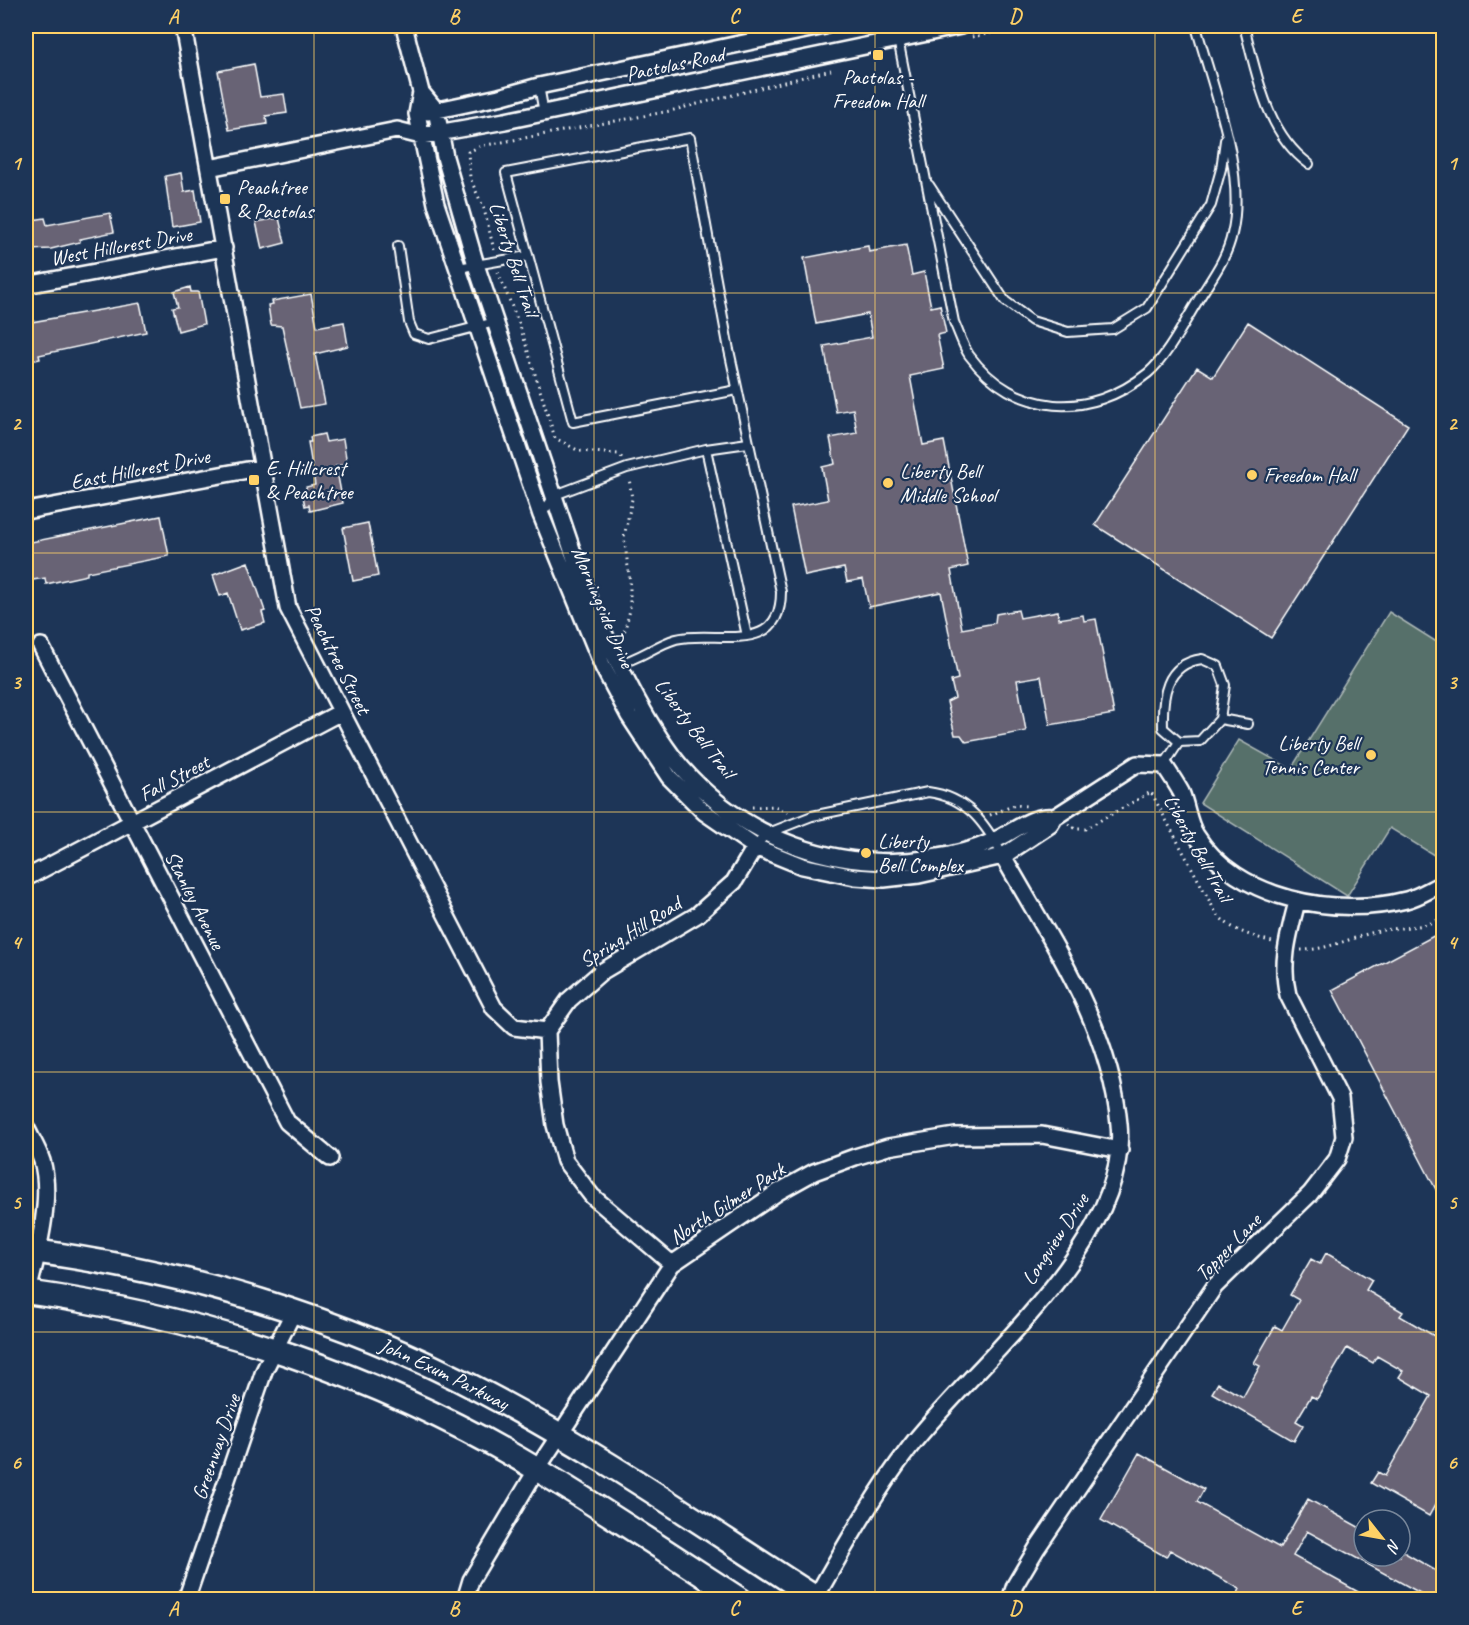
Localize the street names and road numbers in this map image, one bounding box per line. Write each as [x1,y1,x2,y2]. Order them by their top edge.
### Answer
street label: Pactolas Road [624,40,730,87]
street label: Liberty Bell Trail [483,199,546,323]
street label: West Hillcrest Drive [48,221,195,271]
street label: East Hillcrest Drive [68,443,213,495]
street label: Morningside Drive [566,542,641,673]
street label: Peachtree Street [299,600,378,720]
street label: Liberty Bell Trail [649,673,743,786]
street label: Fall Street [135,748,215,807]
street label: Liberty Bell Trail [1158,790,1240,909]
street label: Stanley Avenue [159,846,231,955]
street label: Spring Hill Road [574,889,689,973]
street label: North Gilmer Park [664,1155,791,1250]
street label: Longview Drive [1016,1187,1095,1290]
street label: Topper Lane [1189,1206,1268,1286]
street label: John Exum Parkway [374,1331,515,1417]
street label: Greenway Drive [186,1390,247,1503]

